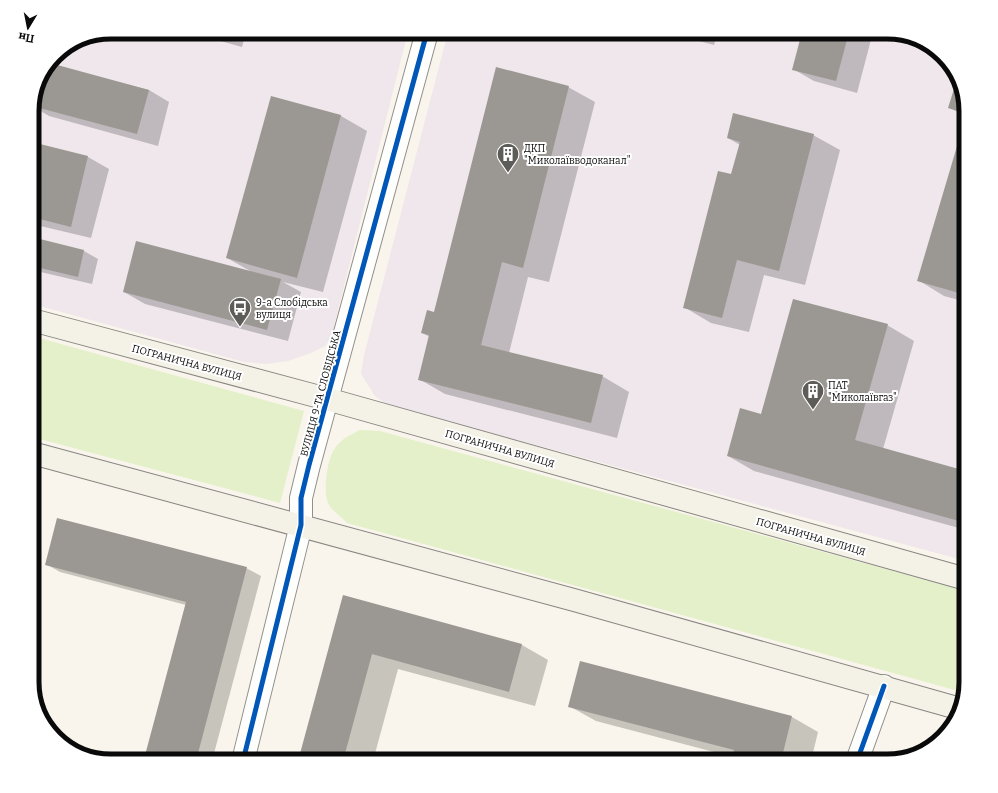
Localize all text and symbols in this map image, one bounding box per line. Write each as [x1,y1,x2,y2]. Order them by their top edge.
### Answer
north arrow [8,8,48,48]
text: Пн [17,29,35,45]
building icon: ДКП "Миколаївводоканал" [495,141,521,174]
place label: ДКП "Миколаївводоканал" [524,143,631,167]
bus stop icon: 9-а Слобідська вулиця [227,295,253,328]
place label: 9-а Слобідська вулиця [256,296,328,321]
street label: ВУЛИЦЯ 9-ТА СЛОБІДСЬКА [298,328,344,458]
street label: ПОГРАНИЧНА ВУЛИЦЯ [130,343,243,384]
building icon: ПАТ "Миколаївгаз" [800,378,826,411]
place label: ПАТ "Миколаївгаз" [828,380,897,404]
street label: ПОГРАНИЧНА ВУЛИЦЯ [444,428,556,470]
street label: ПОГРАНИЧНА ВУЛИЦЯ [755,516,867,558]

